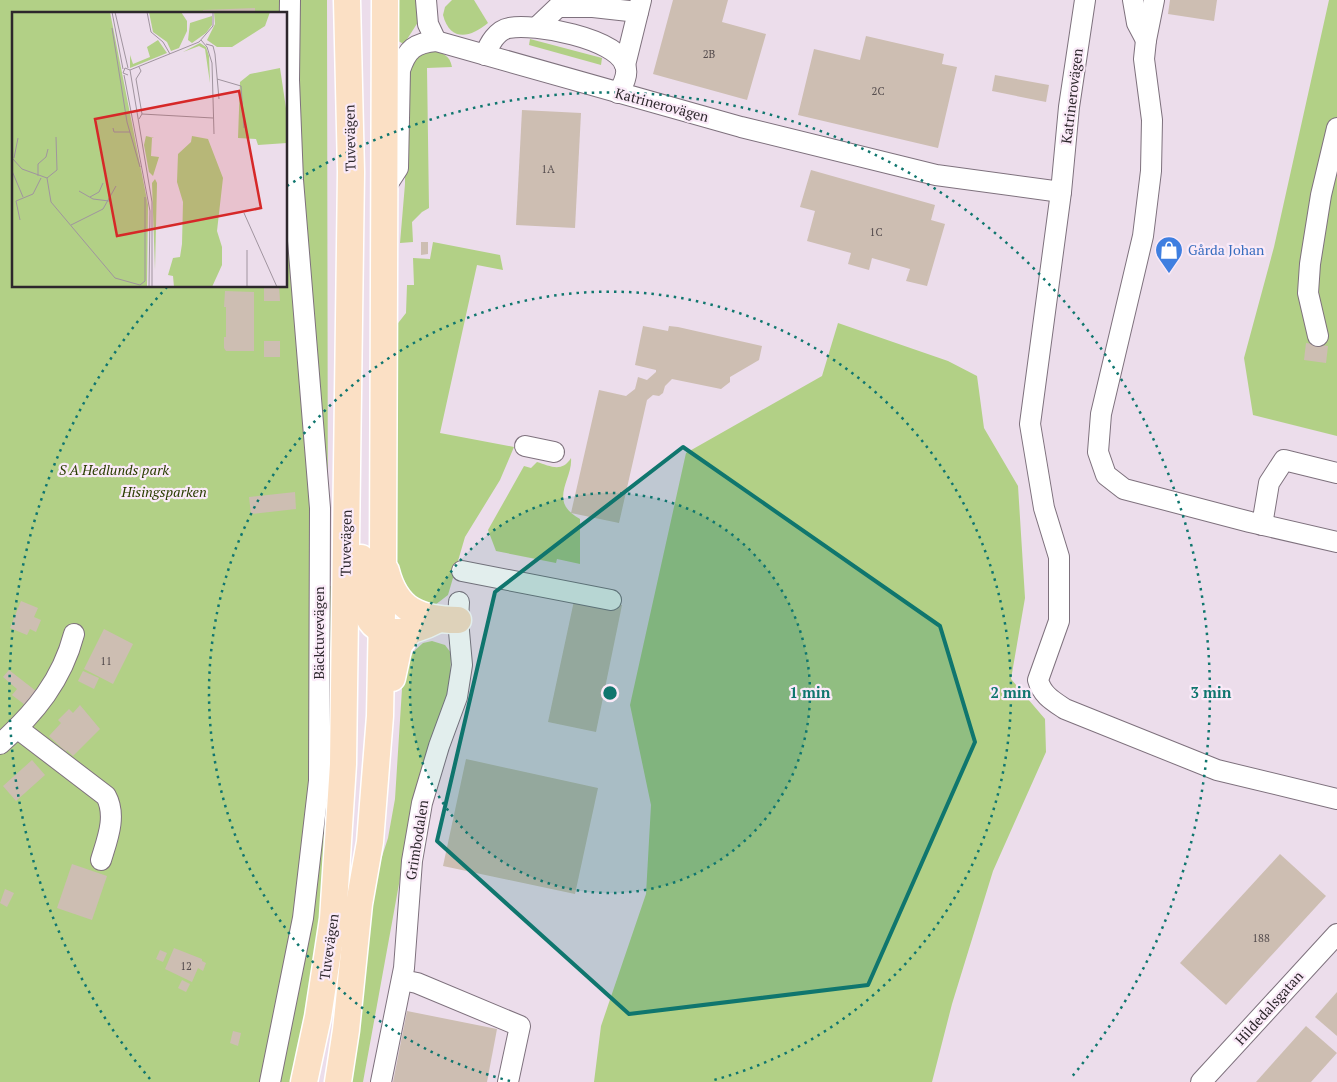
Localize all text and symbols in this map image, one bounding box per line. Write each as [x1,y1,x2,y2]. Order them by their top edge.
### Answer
inset map [12,12,288,288]
street label: Katrinerovägen [1056,46,1087,145]
house number: 2B [703,47,716,61]
street label: Katrinerovägen [613,83,712,126]
house number: 2C [872,84,884,98]
street label: Tuvevägen [339,104,360,172]
house number: 1A [541,162,555,176]
house number: 1C [870,225,882,239]
shop icon: Gårda Johan [1154,235,1184,274]
place label: Gårda Johan [1188,240,1265,259]
park label: S A Hedlunds park [59,460,169,479]
park label: Hisingsparken [120,482,207,501]
street label: Tuvevägen [335,509,356,577]
street label: Bäcktuvevägen [309,586,328,680]
house number: 11 [100,654,112,668]
text: 1 min [789,682,831,702]
text: 2 min [990,682,1032,702]
text: 3 min [1190,682,1232,702]
centre of rings [601,684,619,702]
street label: Grimbodalen [401,798,432,881]
street label: Tuvevägen [314,912,343,981]
house number: 188 [1252,931,1270,945]
house number: 12 [180,959,192,973]
street label: Hildedalsgatan [1230,966,1307,1049]

